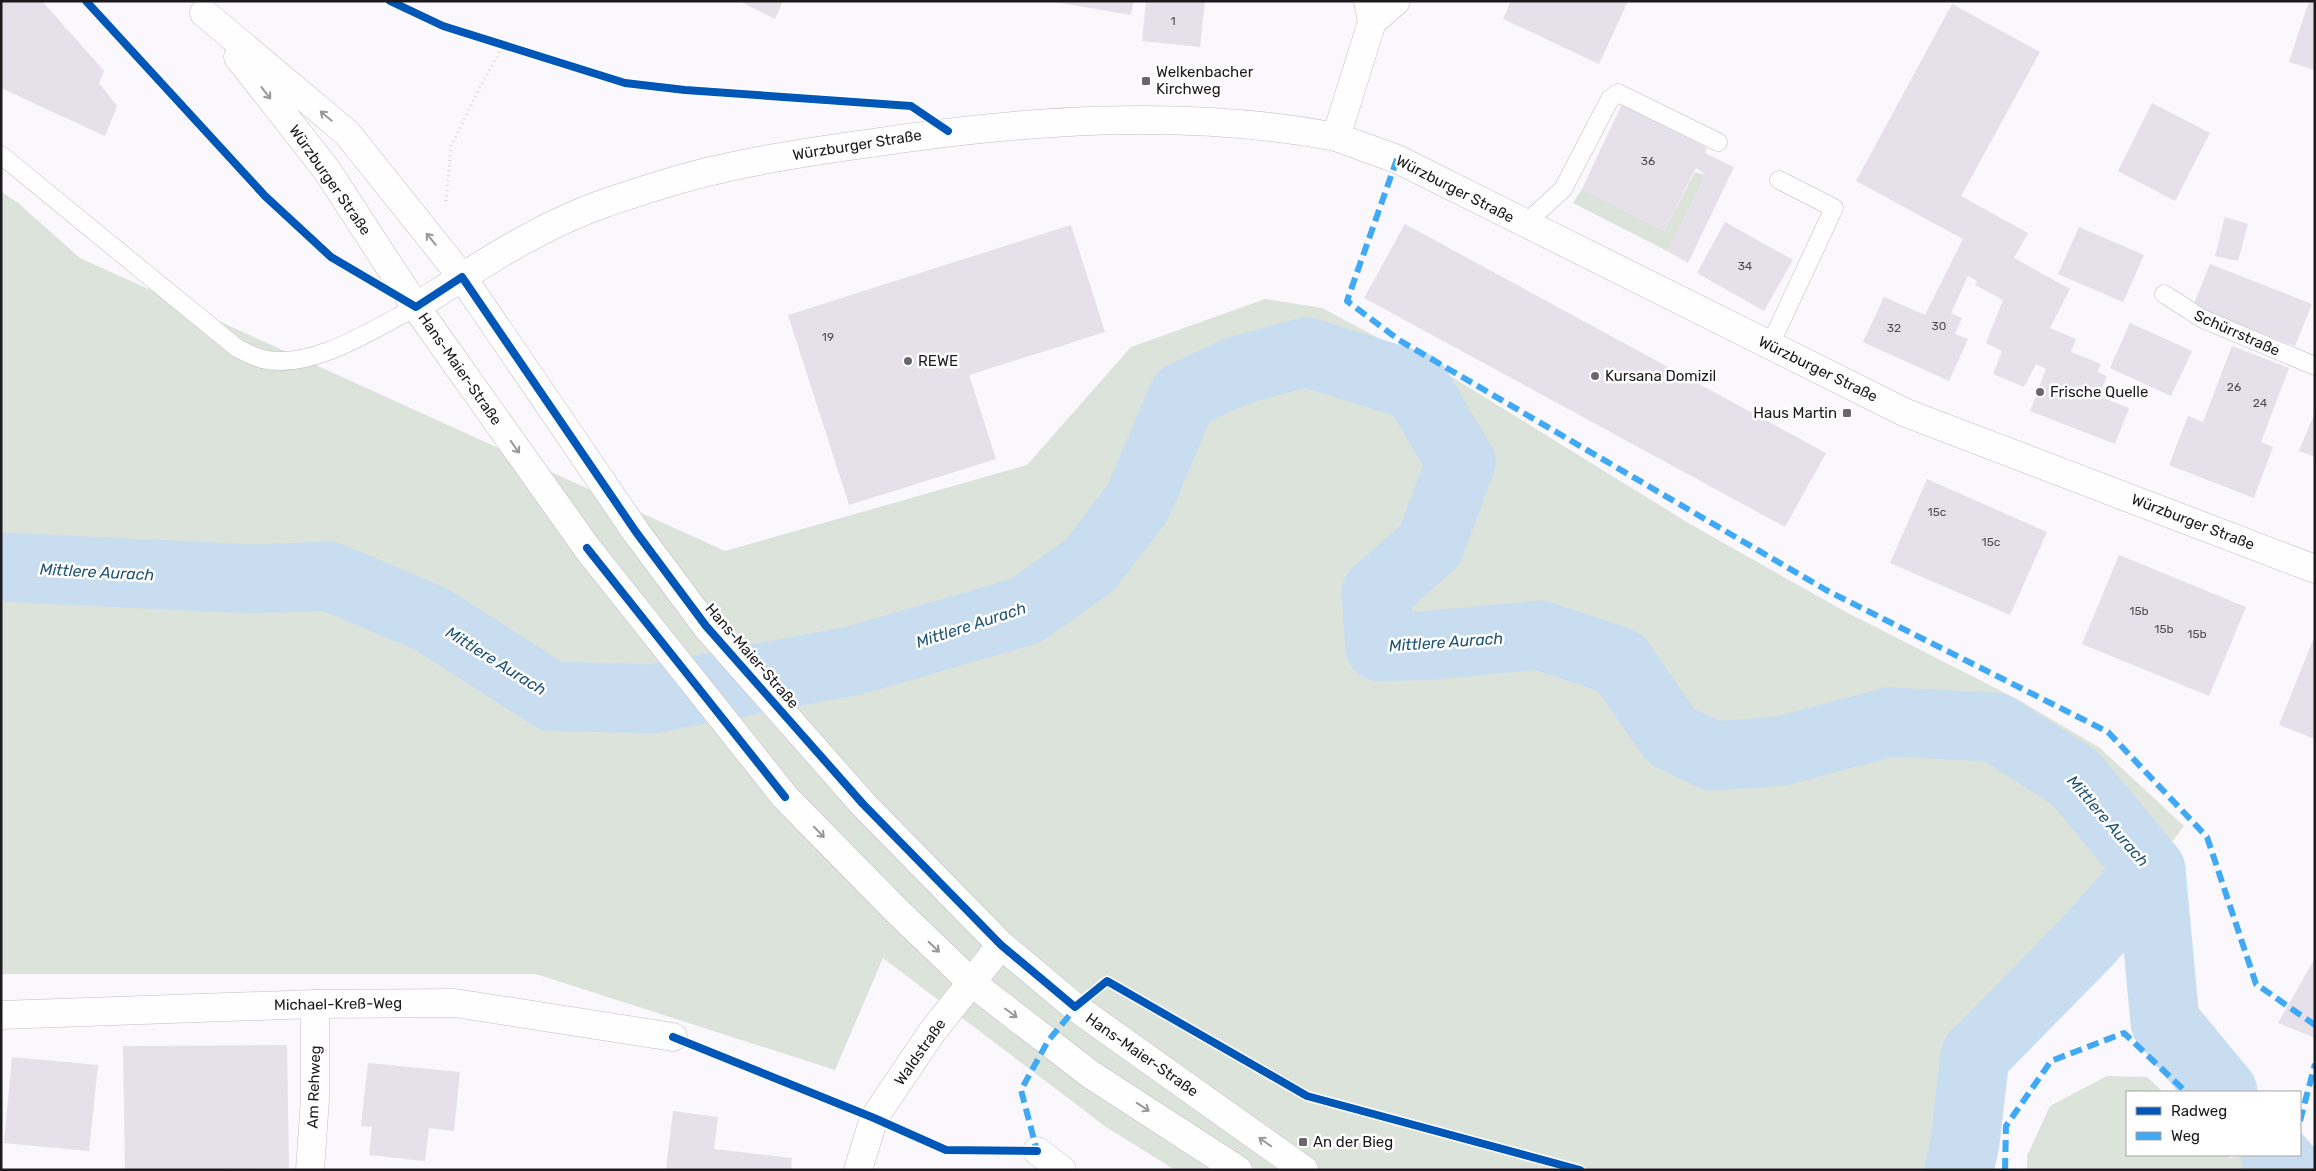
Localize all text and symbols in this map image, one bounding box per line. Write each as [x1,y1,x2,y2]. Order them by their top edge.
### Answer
house number: 1 [1170,14,1176,28]
place label: Welkenbacher Kirchweg [1156,63,1254,98]
marker: Welkenbacher Kirchweg [1140,75,1152,87]
one-way arrow [261,86,272,99]
one-way arrow [320,110,333,121]
street label: Würzburger Straße [285,121,375,239]
street label: Würzburger Straße [791,126,923,164]
street label: Würzburger Straße [1393,151,1517,227]
house number: 36 [1641,154,1655,168]
one-way arrow [426,233,437,246]
house number: 34 [1738,259,1753,273]
street label: Schürrstraße [2191,306,2283,360]
street label: Hans-Maier-Straße [414,309,506,429]
house number: 30 [1932,319,1946,333]
house number: 32 [1887,321,1901,335]
house number: 19 [822,330,834,344]
street label: Würzburger Straße [1755,332,1881,406]
place label: REWE [918,352,958,370]
marker: REWE [902,355,914,367]
place label: Kursana Domizil [1605,367,1716,385]
marker: Kursana Domizil [1589,370,1601,382]
house number: 26 [2227,380,2241,394]
place label: Frische Quelle [2050,383,2148,401]
marker: Frische Quelle [2034,386,2046,398]
house number: 24 [2253,396,2268,410]
place label: Haus Martin [1753,404,1837,422]
marker: Haus Martin [1841,407,1853,419]
one-way arrow [510,440,520,454]
street label: Würzburger Straße [2129,490,2257,554]
house number: 15c [1928,505,1947,519]
house number: 15c [1982,535,2001,549]
water label: Mittlere Aurach [39,560,155,584]
water label: Mittlere Aurach [914,598,1028,652]
street label: Hans-Maier-Straße [701,600,803,712]
house number: 15b [2129,604,2149,618]
house number: 15b [2154,622,2174,636]
water label: Mittlere Aurach [442,623,550,699]
house number: 15b [2187,627,2207,641]
water label: Mittlere Aurach [1388,629,1504,655]
water label: Mittlere Aurach [2063,772,2153,870]
one-way arrow [813,825,825,838]
one-way arrow [928,940,940,953]
street label: Michael-Kreß-Weg [274,994,402,1014]
one-way arrow [1004,1007,1017,1018]
street label: Hans-Maier-Straße [1082,1009,1202,1101]
street label: Waldstraße [891,1015,949,1089]
street label: Am Rehweg [304,1045,324,1129]
legend [2126,1091,2301,1156]
text: Radweg [2171,1102,2227,1120]
one-way arrow [1135,1103,1149,1113]
text: Weg [2171,1127,2200,1145]
place label: An der Bieg [1313,1133,1393,1151]
one-way arrow [1258,1136,1272,1147]
marker: An der Bieg [1297,1136,1309,1148]

